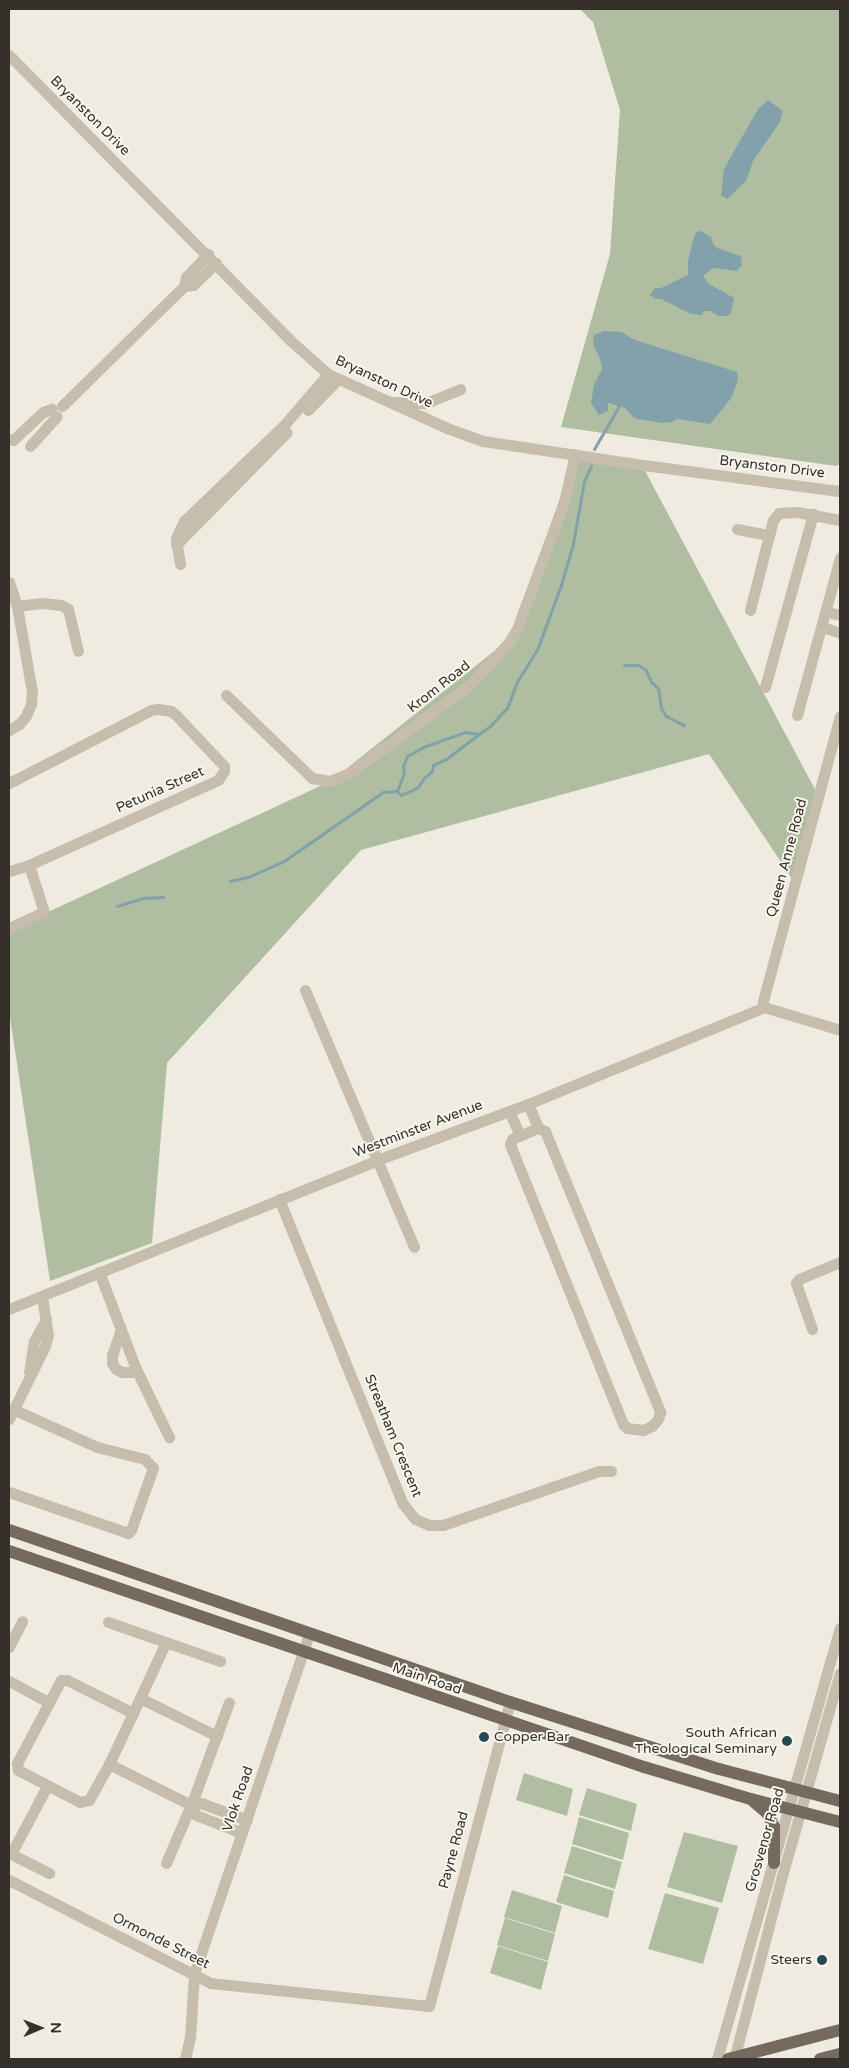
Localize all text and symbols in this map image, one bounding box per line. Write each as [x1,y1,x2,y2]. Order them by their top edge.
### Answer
street label: Bryanston Drive [47,73,133,159]
street label: Bryanston Drive [332,352,436,412]
street label: Bryanston Drive [718,452,826,482]
street label: Krom Road [404,657,474,717]
street label: Petunia Street [113,763,207,817]
street label: Queen Anne Road [763,797,811,919]
street label: Westminster Avenue [351,1097,485,1161]
street label: Streatham Crescent [361,1372,425,1500]
street label: Main Road [390,1659,464,1699]
place label: South African Theological Seminary [635,1725,777,1758]
place label: Copper Bar [494,1729,570,1745]
marker: Copper Bar [478,1731,490,1743]
marker: South African Theological Seminary [781,1735,793,1747]
street label: Vlok Road [219,1764,257,1834]
street label: Grosvenor Road [742,1786,788,1894]
street label: Payne Road [436,1809,472,1891]
street label: Ormonde Street [110,1909,212,1973]
place label: Steers [771,1952,812,1968]
marker: Steers [816,1954,828,1966]
north arrow [15,2003,65,2053]
text: N [47,2022,64,2034]

